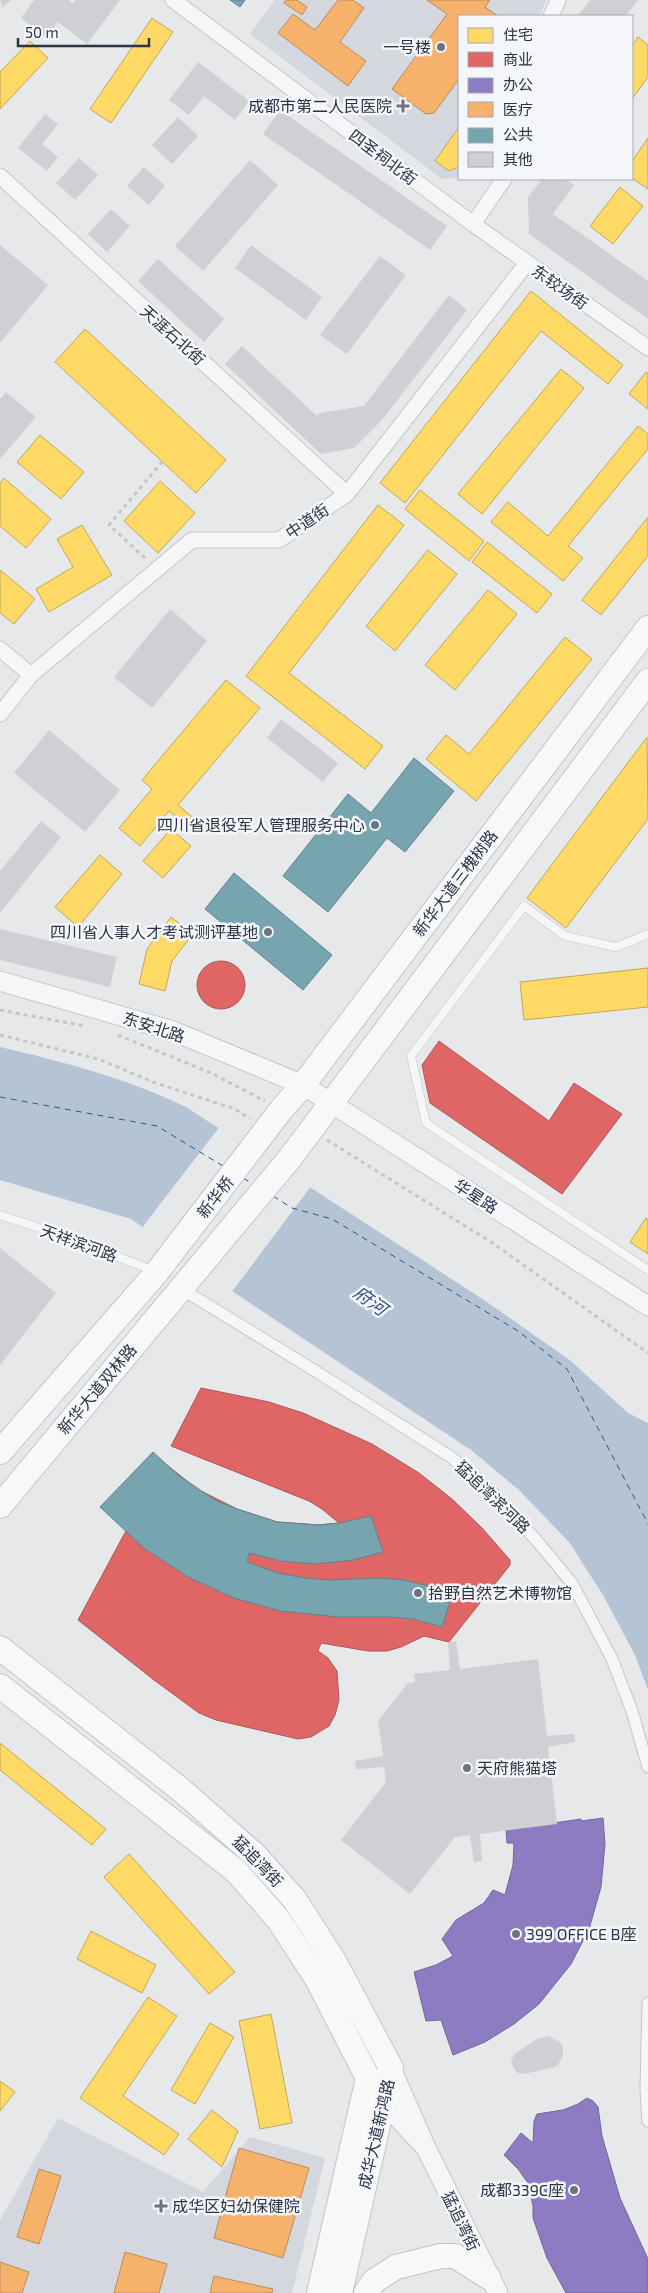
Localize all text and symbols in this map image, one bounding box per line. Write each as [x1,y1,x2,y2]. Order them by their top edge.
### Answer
scale bar [18,15,149,47]
legend [458,15,633,180]
text: 50 m [25,23,59,41]
text: 住宅 [503,25,533,43]
place label: 一号楼 [383,37,431,56]
marker: 一号楼 [435,41,447,53]
text: 商业 [503,50,533,68]
text: 办公 [503,75,533,93]
place label: 成都市第二人民医院 [248,96,392,115]
marker: 成都市第二人民医院 [396,99,410,113]
text: 医疗 [503,100,533,118]
street label: 四圣祠北街 [346,125,421,188]
text: 公共 [503,125,533,143]
text: 其他 [503,150,533,168]
street label: 东较场街 [529,260,592,313]
street label: 天涯石北街 [137,301,209,368]
street label: 中道街 [282,499,332,542]
place label: 四川省退役军人管理服务中心 [157,815,365,834]
marker: 四川省退役军人管理服务中心 [369,819,381,831]
street label: 新华大道三槐树路 [408,826,501,940]
place label: 四川省人事人才考试测评基地 [50,922,258,941]
marker: 四川省人事人才考试测评基地 [262,926,274,938]
street label: 东安北路 [121,1008,188,1045]
street label: 新华桥 [192,1172,237,1221]
street label: 华星路 [451,1175,502,1217]
street label: 天祥滨河路 [38,1220,120,1265]
water label: 府河 [350,1281,394,1321]
street label: 新华大道双林路 [53,1340,140,1438]
street label: 猛追湾滨河路 [452,1456,534,1537]
place label: 拾野自然艺术博物馆 [428,1583,572,1602]
marker: 拾野自然艺术博物馆 [412,1587,424,1599]
place label: 天府熊猫塔 [477,1758,557,1777]
marker: 天府熊猫塔 [461,1762,473,1774]
street label: 猛追湾街 [229,1831,287,1890]
place label: 399 OFFICE B座 [526,1924,636,1943]
marker: 399 OFFICE B座 [510,1928,522,1940]
street label: 成华大道新鸿路 [354,2077,397,2191]
place label: 成都339C座 [480,2180,564,2199]
marker: 成都339C座 [568,2184,580,2196]
street label: 猛追湾街 [439,2188,484,2254]
place label: 成华区妇幼保健院 [172,2196,300,2215]
marker: 成华区妇幼保健院 [154,2199,168,2213]

